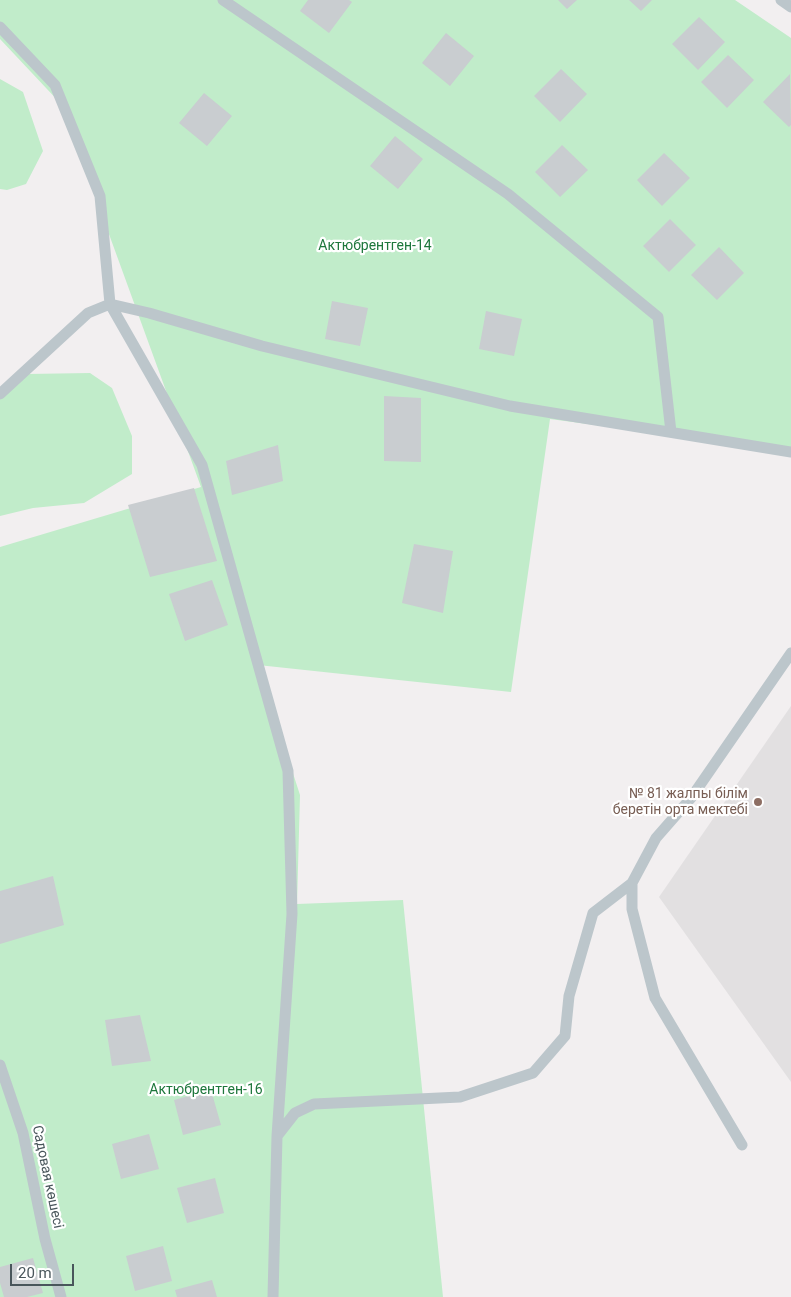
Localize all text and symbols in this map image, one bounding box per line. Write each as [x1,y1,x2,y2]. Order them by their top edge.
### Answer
park label: Актюбрентген-14 [318,238,432,254]
place label: № 81 жалпы білім беретін орта мектебі [613,786,748,819]
marker: № 81 жалпы білім беретін орта мектебі [752,796,764,808]
park label: Актюбрентген-16 [149,1082,263,1098]
street label: Садовая көшесі [28,1124,66,1230]
scale bar [12,1254,76,1286]
text: 20 m [18,1264,52,1282]

